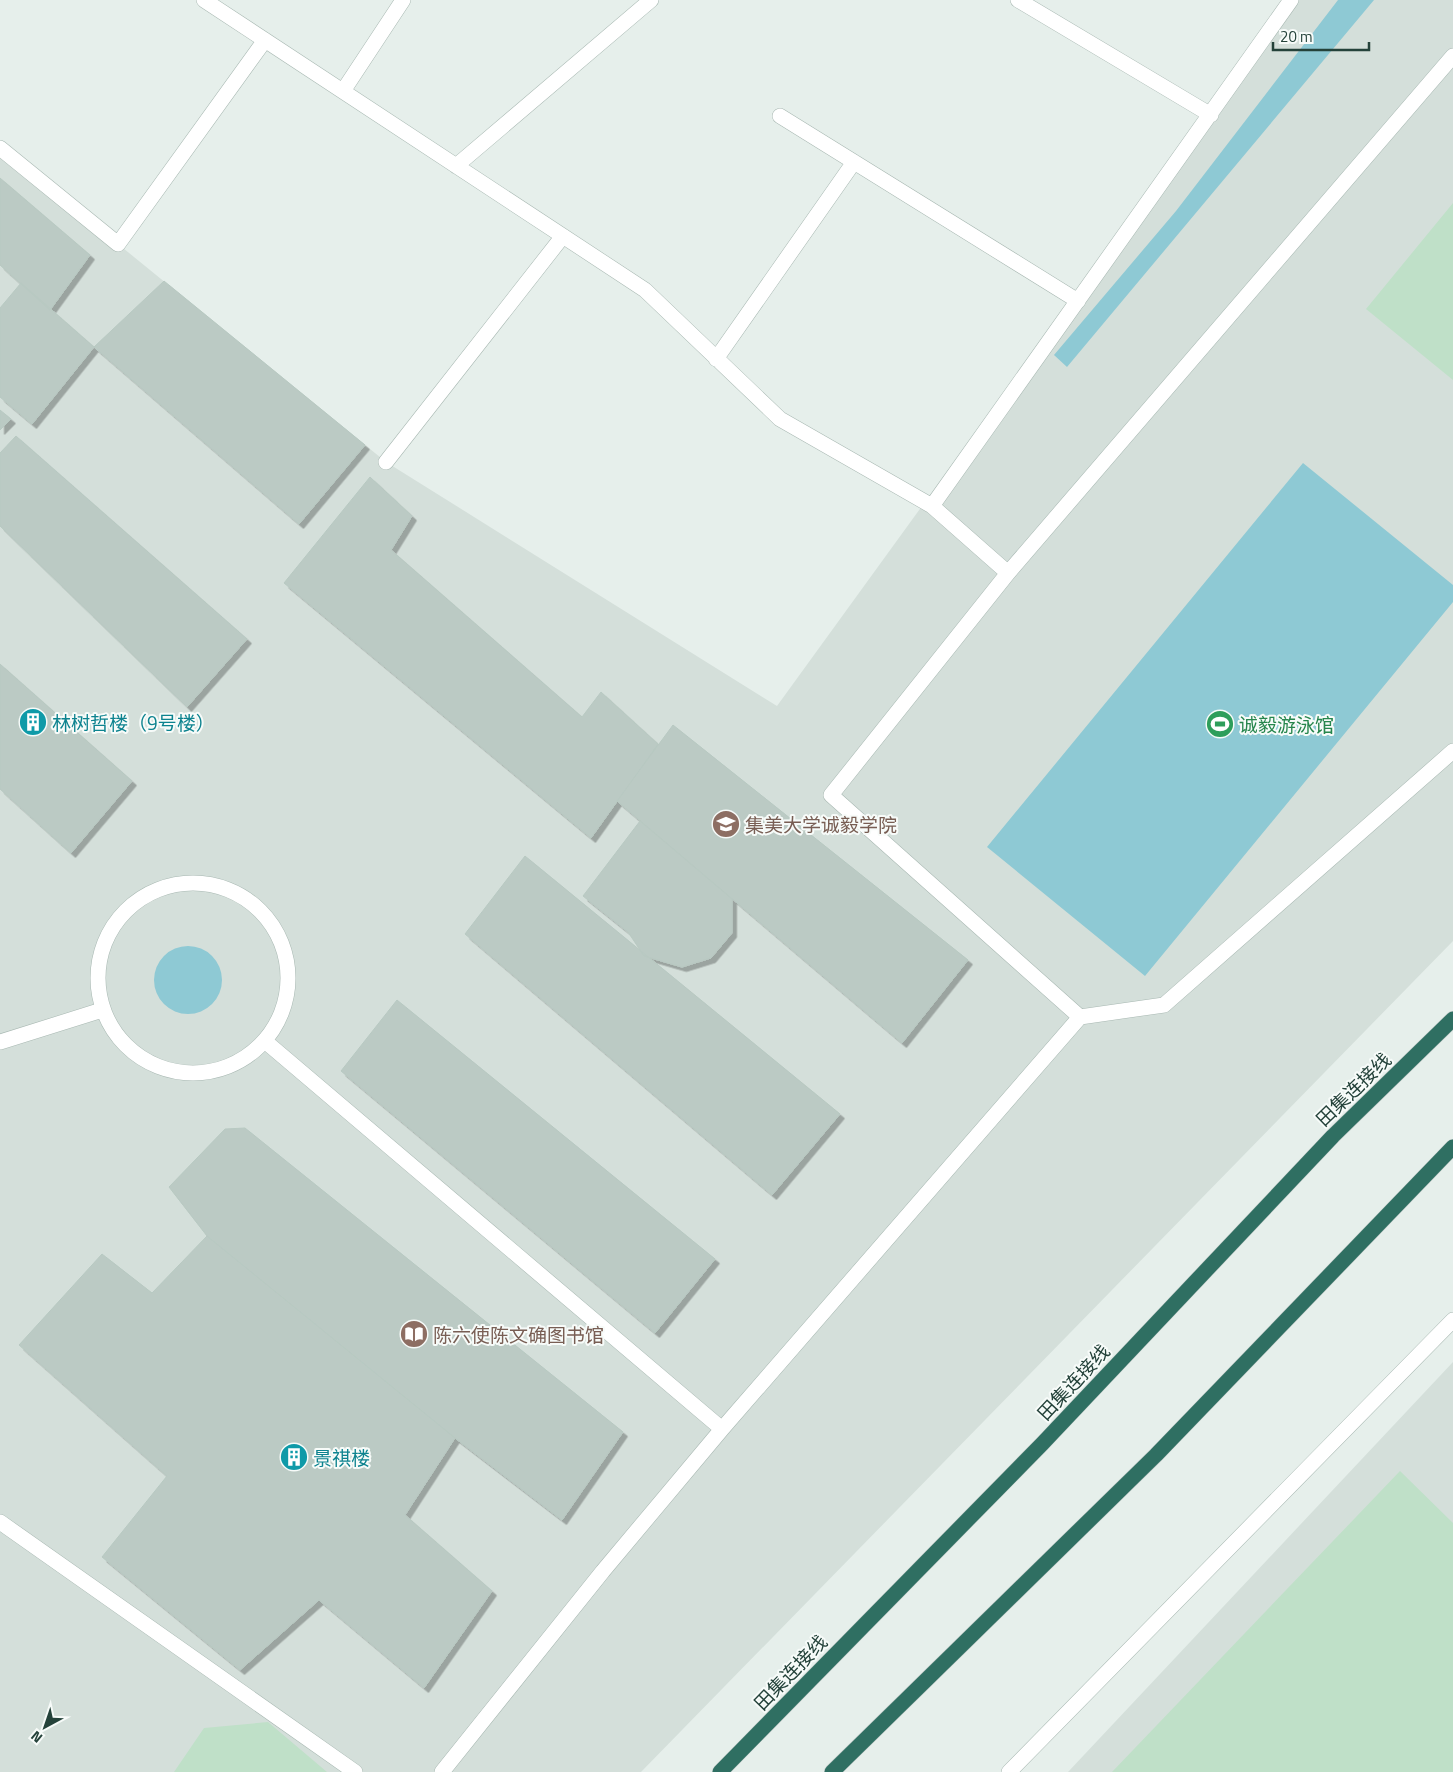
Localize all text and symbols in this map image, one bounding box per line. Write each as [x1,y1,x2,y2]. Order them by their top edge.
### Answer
scale bar [1273,20,1369,52]
text: 20 m [1280,25,1313,48]
building icon: 林树哲楼（9号楼） [18,707,48,737]
place label: 林树哲楼（9号楼） [52,708,215,737]
sports icon: 诚毅游泳馆 [1205,709,1235,739]
place label: 诚毅游泳馆 [1239,710,1334,739]
school or university icon: 集美大学诚毅学院 [711,809,741,839]
place label: 集美大学诚毅学院 [745,810,897,839]
street label: 田集连接线 [1309,1046,1397,1132]
library icon: 陈六使陈文确图书馆 [399,1319,429,1349]
place label: 陈六使陈文确图书馆 [433,1320,604,1349]
street label: 田集连接线 [1030,1337,1116,1427]
building icon: 景祺楼 [279,1442,309,1472]
place label: 景祺楼 [313,1443,370,1472]
street label: 田集连接线 [747,1628,833,1716]
north arrow [20,1702,70,1752]
text: N [26,1726,47,1749]

